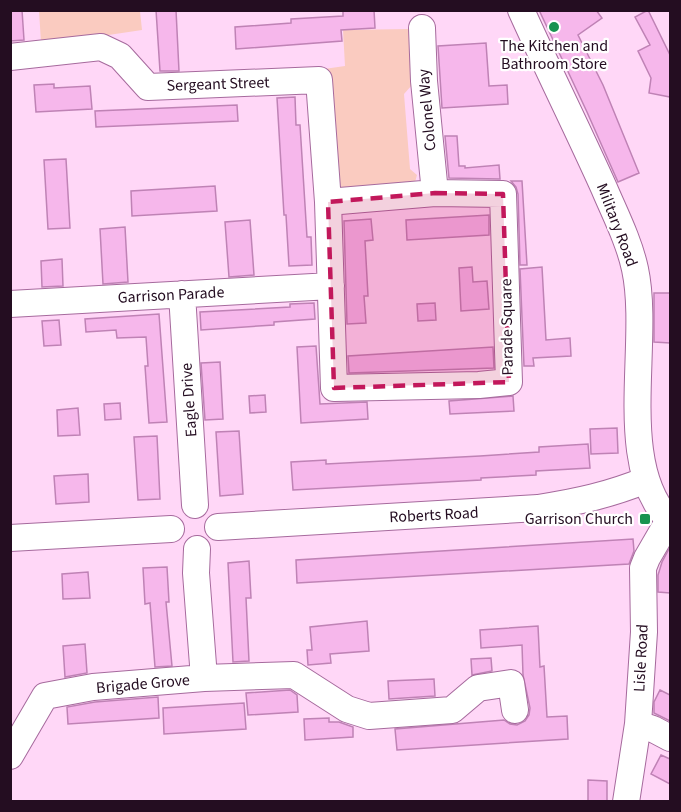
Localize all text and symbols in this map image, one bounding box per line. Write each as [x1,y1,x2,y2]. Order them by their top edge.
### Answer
marker: The Kitchen and Bathroom Store [547,20,561,34]
place label: The Kitchen and Bathroom Store [500,35,608,75]
street label: Colonel Way [412,67,442,152]
street label: Sergeant Street [166,71,270,97]
street label: Military Road [591,180,643,270]
street label: Parade Square [495,278,519,376]
street label: Garrison Parade [117,281,225,309]
street label: Eagle Drive [175,362,203,438]
street label: Roberts Road [389,502,479,528]
place label: Garrison Church [525,508,633,530]
marker: Garrison Church [638,512,652,526]
street label: Lisle Road [628,623,654,693]
street label: Brigade Grove [95,669,191,699]

